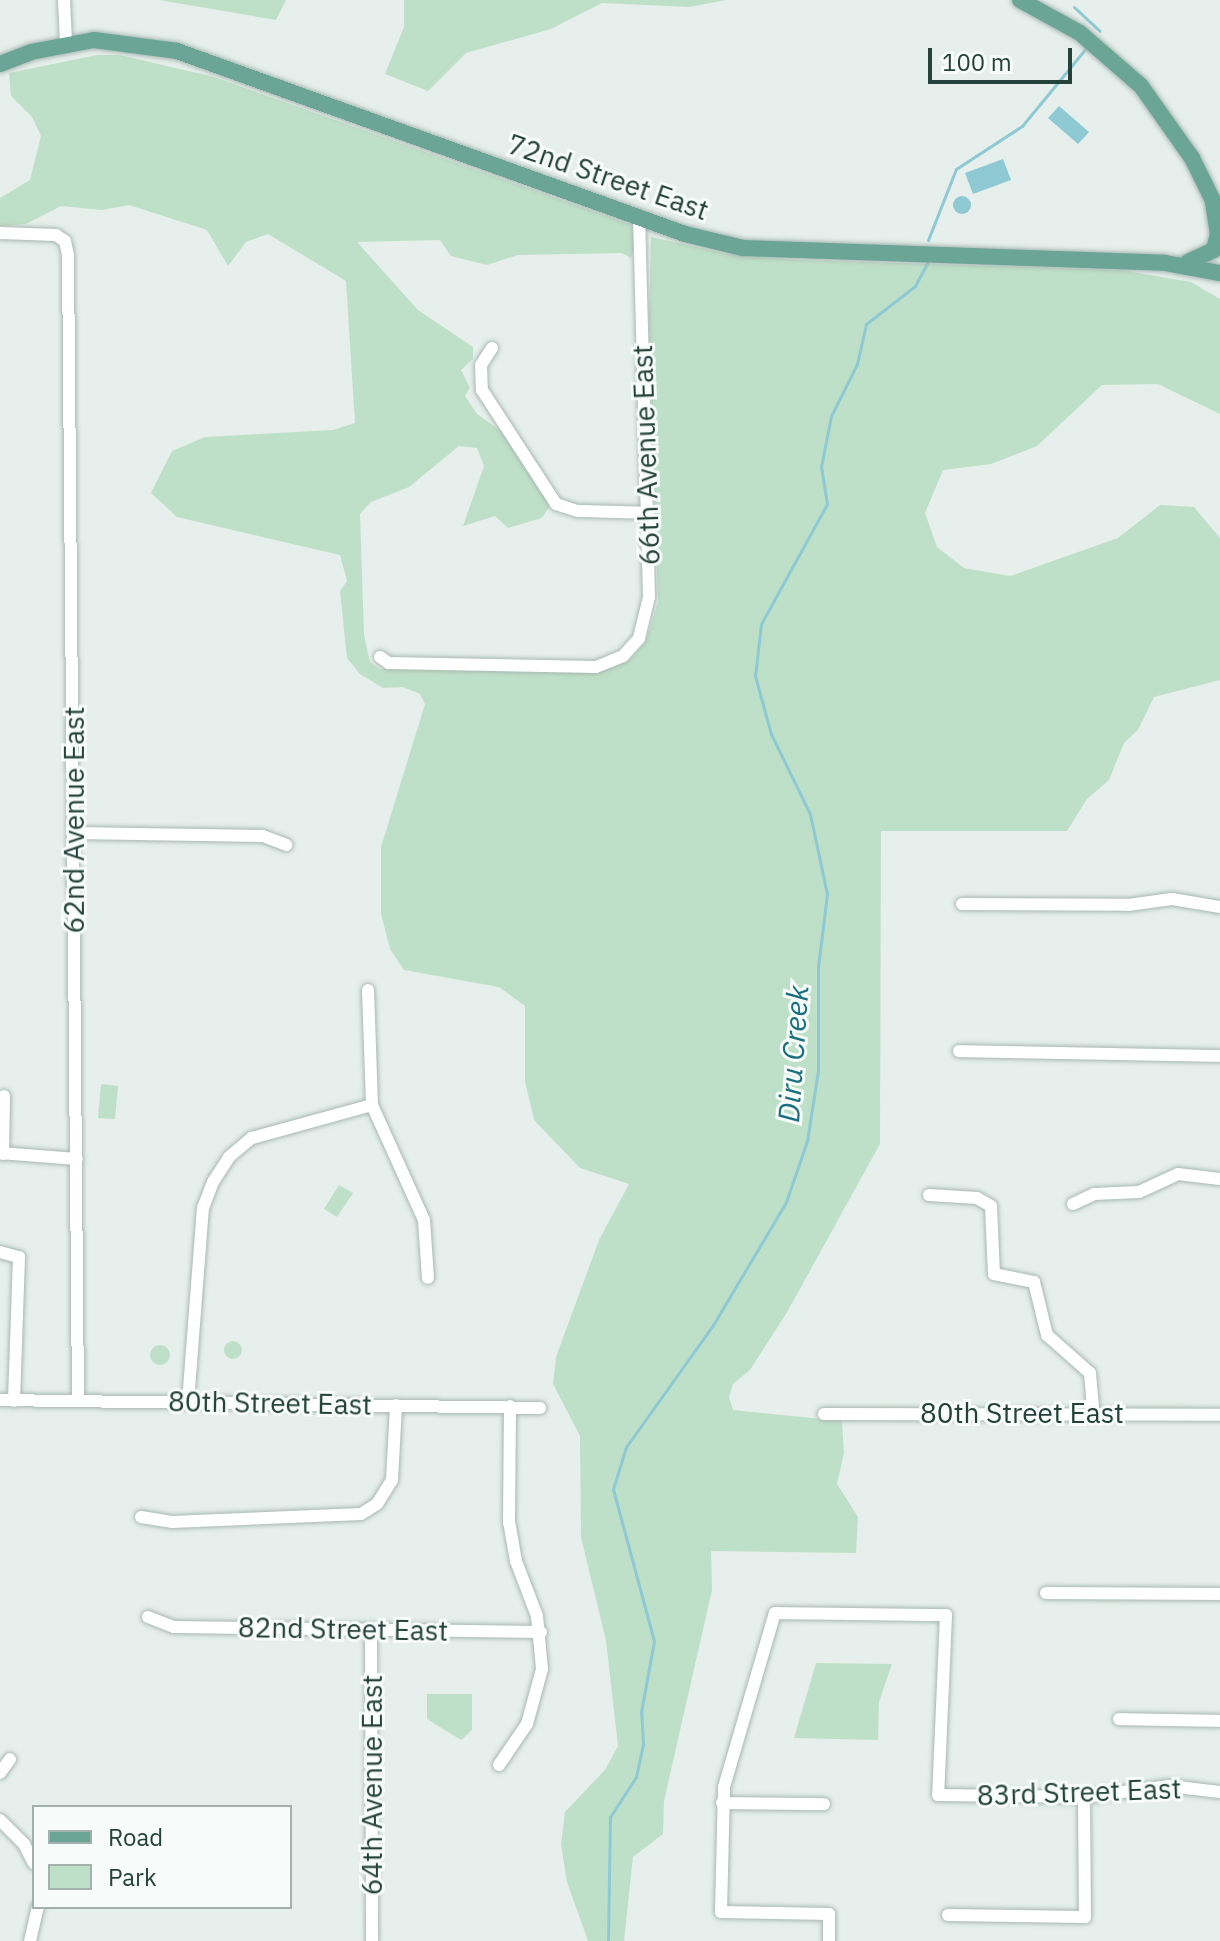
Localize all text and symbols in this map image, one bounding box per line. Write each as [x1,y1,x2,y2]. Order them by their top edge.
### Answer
scale bar [932,32,1076,82]
text: 100 m [942,46,1012,78]
street label: 72nd Street East [503,127,713,227]
street label: 66th Avenue East [625,344,667,566]
street label: 62nd Avenue East [57,707,91,933]
water label: Diru Creek [770,984,816,1124]
street label: 80th Street East [168,1384,372,1422]
street label: 80th Street East [920,1396,1124,1430]
street label: 82nd Street East [238,1610,448,1648]
street label: 64th Avenue East [355,1675,389,1895]
street label: 83rd Street East [976,1772,1182,1812]
legend [32,1805,292,1909]
text: Road [108,1821,163,1853]
text: Park [108,1861,157,1893]

